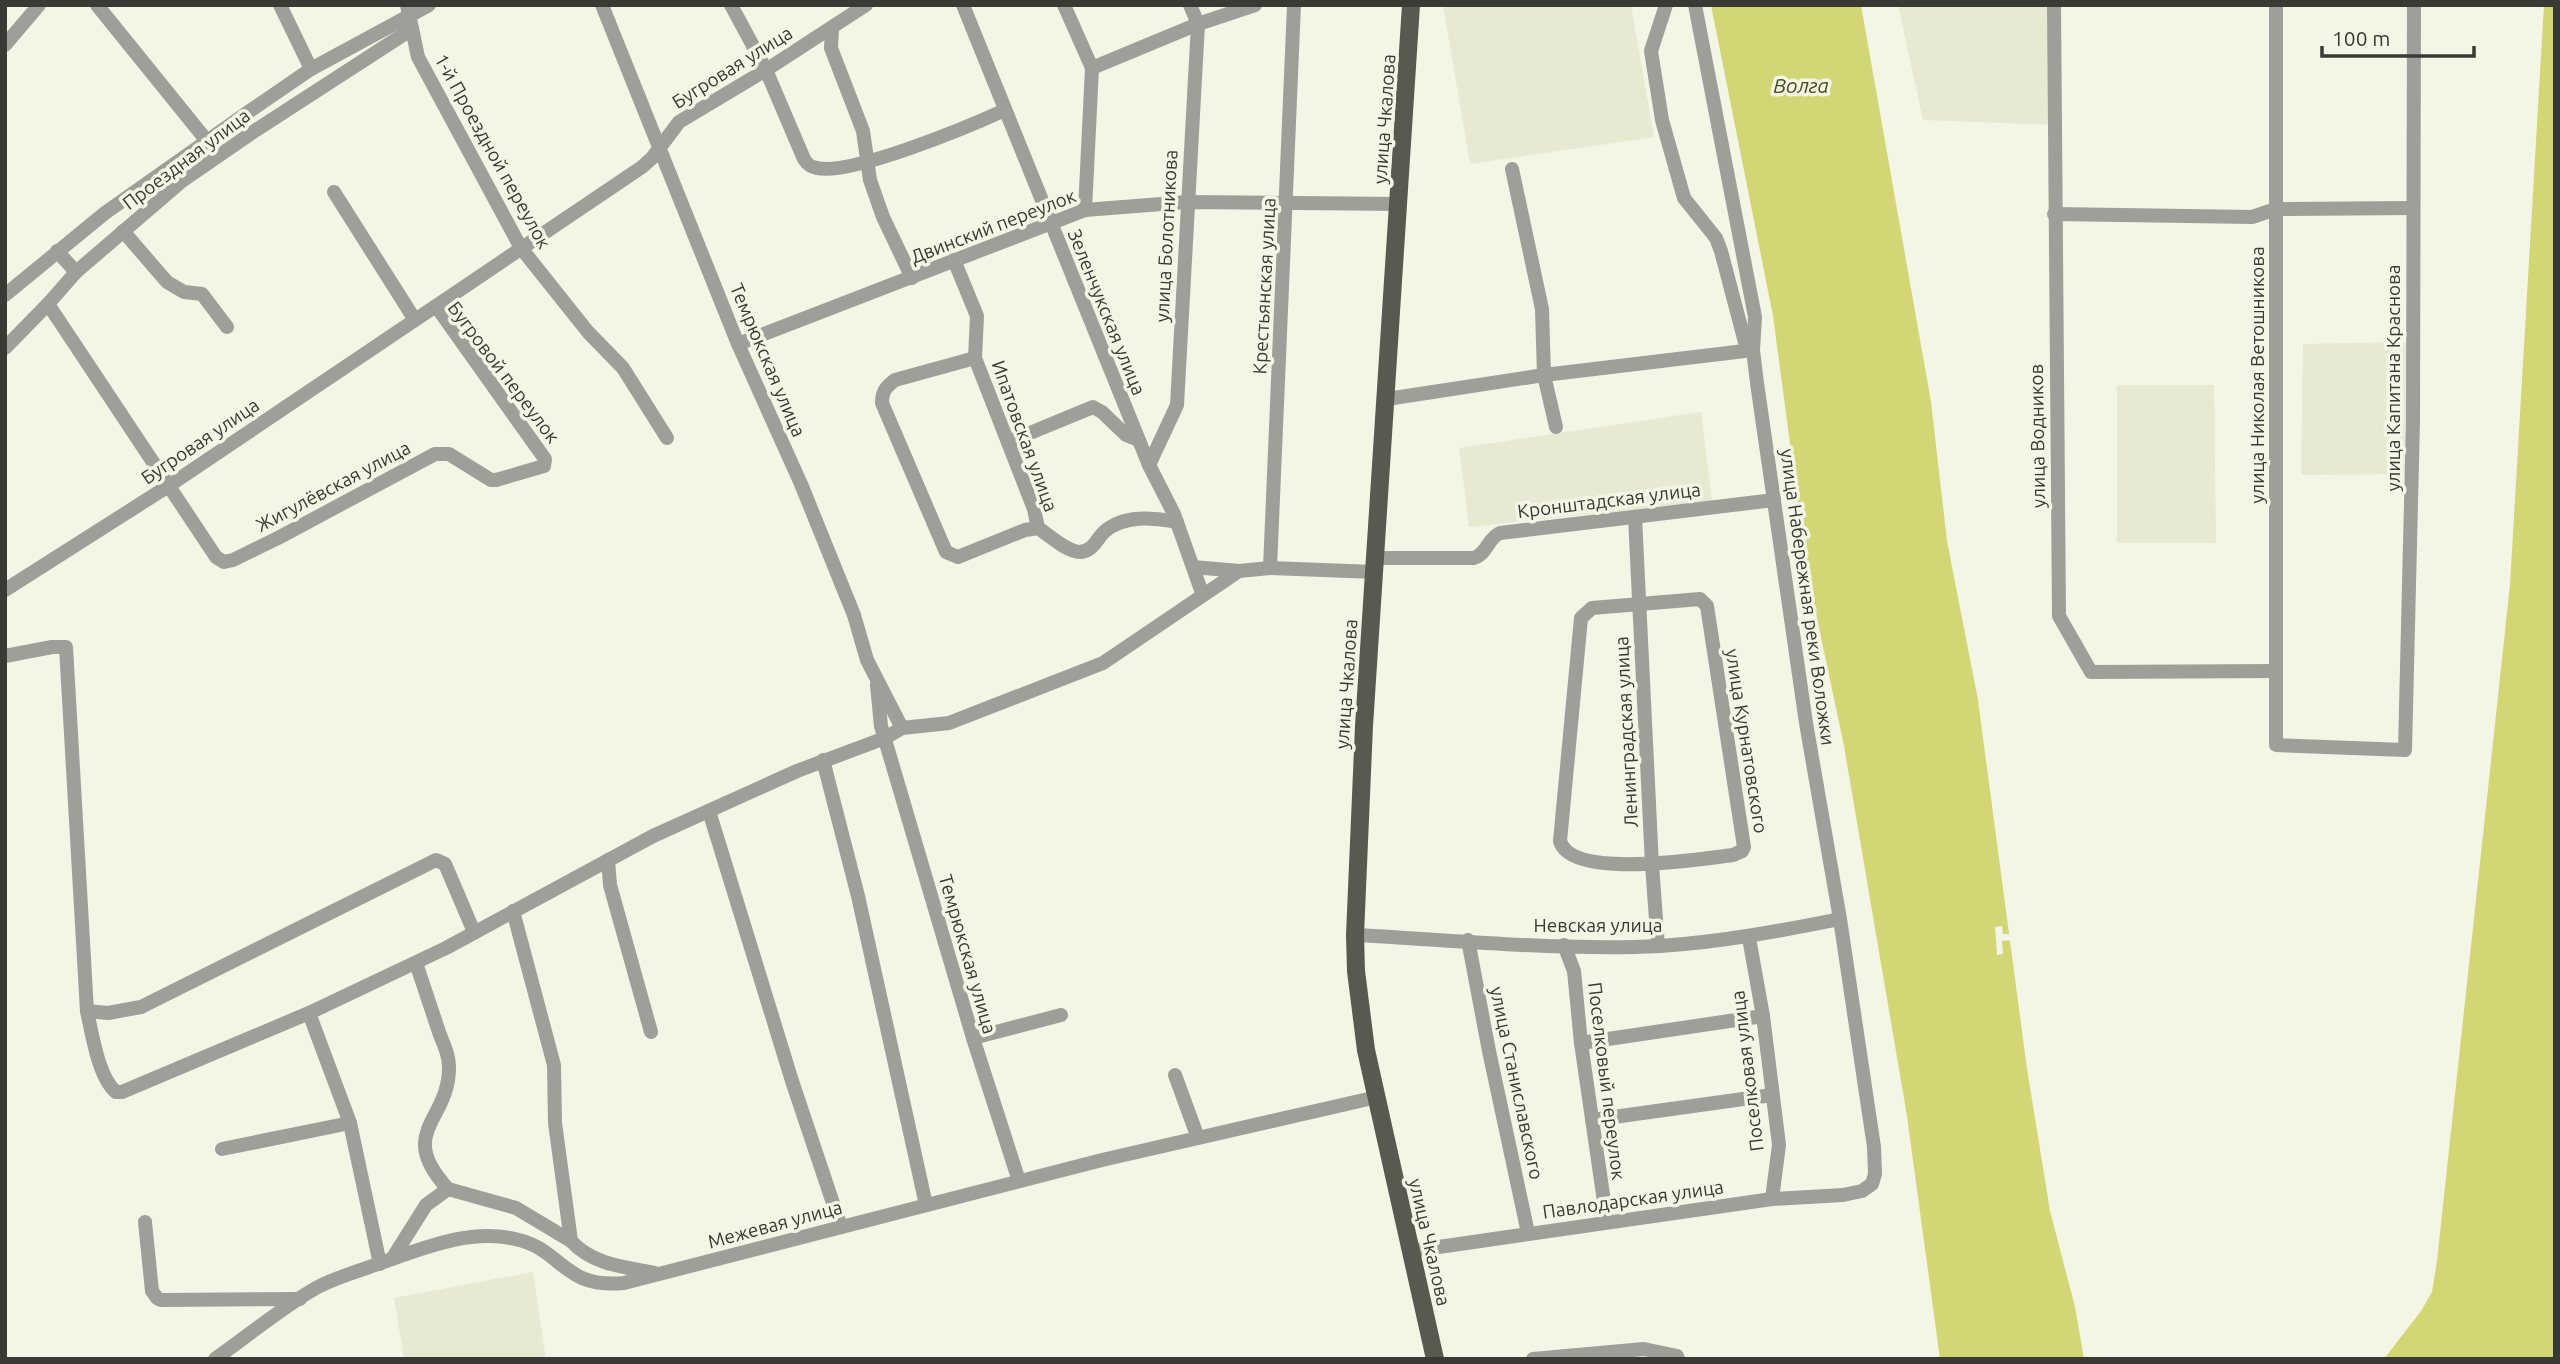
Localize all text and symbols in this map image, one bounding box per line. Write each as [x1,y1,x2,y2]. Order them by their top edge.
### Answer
scale bar [2322,14,2474,58]
street label: Бугровая улица [668,21,796,113]
text: 100 m [2332,26,2390,50]
street label: 1-й Проездной переулок [430,50,556,253]
street label: улица Чкалова [1368,53,1400,185]
water label: Волга [1773,73,1829,97]
street label: Проездная улица [118,104,254,214]
street label: улица Болотникова [1150,149,1182,323]
street label: Двинский переулок [907,184,1079,268]
street label: Крестьянская улица [1248,197,1280,375]
street label: Зеленчукская улица [1064,226,1150,398]
street label: улица Николая Ветошникова [2246,246,2268,504]
street label: улица Капитана Краснова [2382,265,2404,492]
street label: Темрюкская улица [726,280,810,440]
street label: Бугровой переулок [444,297,565,447]
street label: Ипатовская улица [987,357,1063,515]
street label: улица Водников [2025,364,2049,508]
street label: Бугровая улица [137,393,263,489]
street label: Жигулёвская улица [252,436,414,536]
street label: улица Набережная реки Воложки [1776,447,1840,747]
street label: Кронштадская улица [1516,478,1702,522]
street label: улица Чкалова [1330,618,1362,750]
street label: Ленинградская улица [1610,636,1642,828]
street label: улица Курнатовского [1722,647,1772,835]
street label: Темрюкская улица [935,872,1001,1036]
street label: Невская улица [1533,914,1663,936]
street label: Поселковый переулок [1584,981,1630,1181]
street label: улица Станиславского [1486,984,1548,1182]
street label: Поселковая улица [1726,989,1768,1153]
street label: Павлодарская улица [1541,1175,1725,1223]
street label: улица Чкалова [1405,1176,1455,1308]
street label: Межевая улица [705,1196,845,1252]

